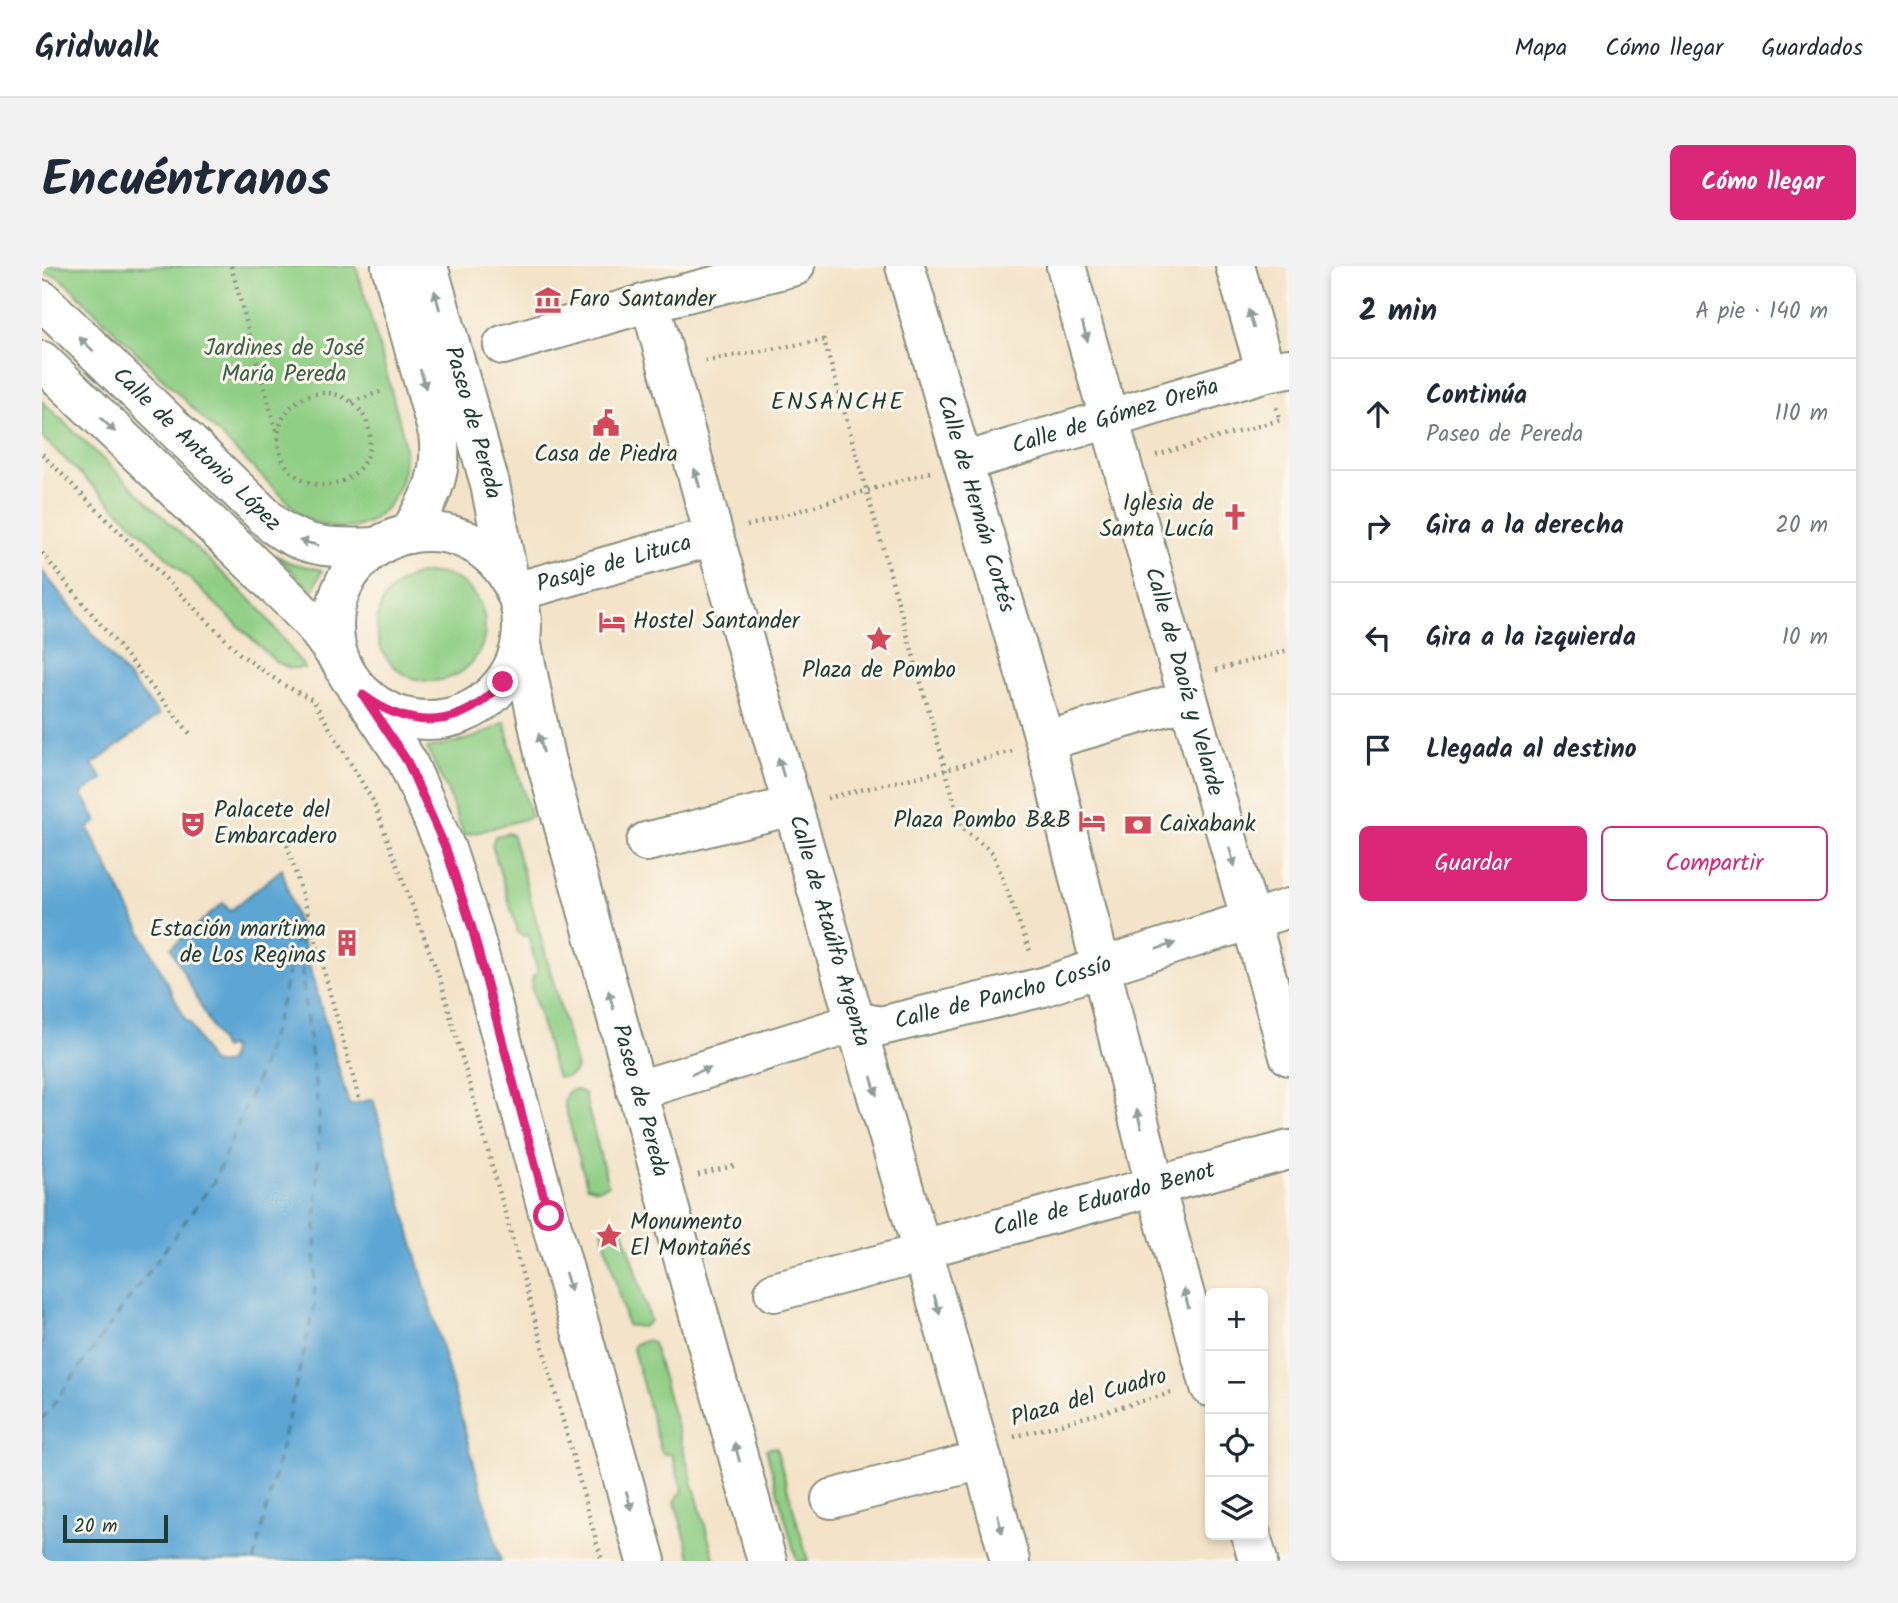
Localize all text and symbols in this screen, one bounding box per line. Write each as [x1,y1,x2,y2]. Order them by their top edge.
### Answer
text: Gridwalk [35,22,158,75]
text: Mapa [1514,29,1567,68]
text: Cómo llegar [1605,29,1723,68]
text: Guardados [1761,29,1863,68]
text: Encuéntranos [42,143,331,221]
button: Cómo llegar [1670,145,1856,220]
place label: Faro Santander [569,282,717,318]
museum icon: Faro Santander [533,285,563,315]
text: 2 min [1359,288,1437,336]
one-way arrow [432,289,442,310]
text: A pie · 140 m [1695,294,1828,330]
one-way arrow [1245,308,1255,329]
one-way arrow [1080,321,1090,342]
park label: Jardines de José María Pereda [204,331,365,393]
one-way arrow [78,336,95,352]
street label: Paseo de Pereda [434,342,511,502]
street label: Calle de Antonio López [103,359,289,541]
one-way arrow [418,368,429,390]
street label: Calle de Gómez Oreña [1008,369,1223,465]
text: Continúa [1426,375,1527,417]
district label: ENSANCHE [771,383,905,422]
street label: Calle de Hernán Cortés [926,391,1024,617]
icon: ahead [1359,395,1397,433]
text: 110 m [1775,396,1828,432]
public building icon: Casa de Piedra [591,408,621,438]
one-way arrow [100,417,117,434]
text: Paseo de Pereda [1426,417,1583,453]
place label: Casa de Piedra [534,437,678,473]
one-way arrow [692,467,702,488]
place label: Iglesia de Santa Lucía [1100,486,1214,548]
church icon: Iglesia de Santa Lucía [1220,502,1250,532]
text: Gira a la derecha [1426,505,1624,547]
icon: right [1359,507,1397,545]
text: 20 m [1776,508,1828,544]
street label: Pasaje de Lituca [533,525,696,603]
one-way arrow [298,537,319,547]
street label: Calle de Daoíz y Velarde [1134,563,1233,800]
place label: Hostel Santander [633,604,801,640]
hotel icon: Hostel Santander [597,607,627,637]
text: Gira a la izquierda [1426,617,1636,659]
icon: left [1359,619,1397,657]
text: 10 m [1782,620,1828,656]
place icon: Plaza de Pombo [864,624,894,654]
place label: Plaza de Pombo [802,653,956,689]
route end [487,666,518,697]
text: Llegada al destino [1426,729,1637,771]
icon: arrive [1359,731,1397,769]
one-way arrow [535,732,546,754]
one-way arrow [775,756,785,777]
place label: Palacete del Embarcadero [214,793,337,855]
place label: Plaza Pombo B&B [894,803,1071,839]
hotel icon: Plaza Pombo B&B [1077,806,1107,836]
place label: Caixabank [1159,807,1256,843]
theatre icon: Palacete del Embarcadero [178,809,208,839]
bank icon: Caixabank [1123,810,1153,840]
street label: Calle de Ataúlfo Argenta [778,811,880,1051]
button: Guardar [1359,826,1587,901]
button: Compartir [1601,826,1828,901]
one-way arrow [1227,847,1238,869]
place label: Estación marítima de Los Reginas [150,912,326,974]
building icon: Estación marítima de Los Reginas [332,928,362,958]
one-way arrow [1156,940,1177,951]
street label: Calle de Pancho Cossío [891,947,1116,1040]
one-way arrow [606,989,616,1010]
street label: Paseo de Pereda [601,1020,678,1181]
one-way arrow [691,1065,712,1076]
one-way arrow [869,1076,879,1097]
one-way arrow [1133,1108,1144,1130]
street label: Calle de Eduardo Benot [989,1152,1220,1247]
route start [533,1200,564,1231]
place label: Monumento El Montañés [630,1205,751,1267]
place icon: Monumento El Montañés [594,1221,624,1251]
one-way arrow [563,1271,573,1292]
one-way arrow [1180,1286,1191,1308]
map controls [1205,1288,1268,1540]
button: + [1205,1288,1268,1351]
one-way arrow [933,1295,943,1316]
button: − [1205,1351,1268,1414]
street label: Plaza del Cuadro [1007,1359,1171,1437]
button: locate [1205,1414,1268,1477]
one-way arrow [731,1441,742,1463]
button: layers [1205,1477,1268,1540]
one-way arrow [624,1490,635,1512]
scale bar [63,1512,168,1544]
text: 20 m [74,1512,117,1542]
one-way arrow [995,1513,1005,1534]

